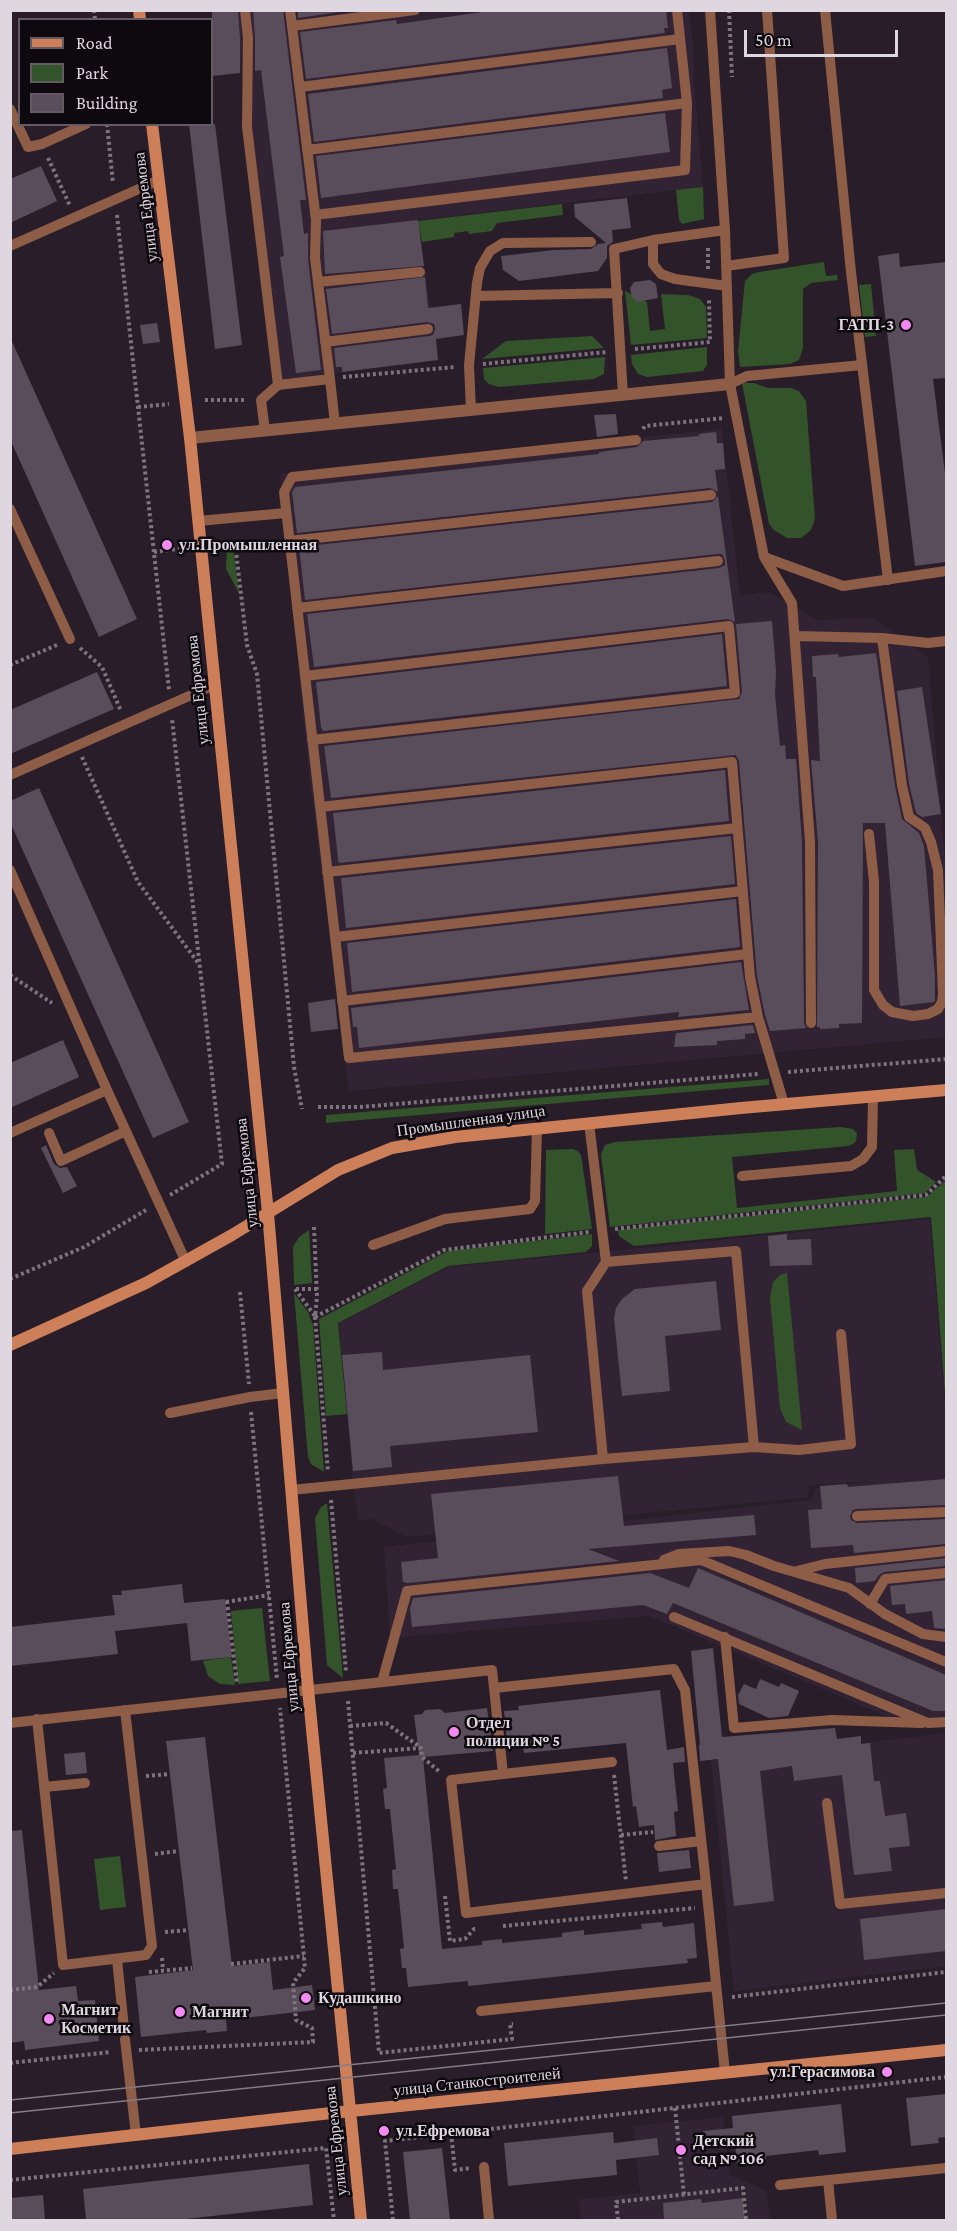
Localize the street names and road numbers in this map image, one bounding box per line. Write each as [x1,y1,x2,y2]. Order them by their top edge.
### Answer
street label: улица Ефремова [130,151,162,263]
street label: улица Ефремова [183,634,213,746]
street label: Промышленная улица [396,1101,546,1141]
street label: улица Ефремова [232,1117,262,1229]
street label: улица Ефремова [275,1601,303,1713]
street label: улица Станкостроителей [393,2064,561,2100]
street label: улица Ефремова [321,2085,351,2197]

